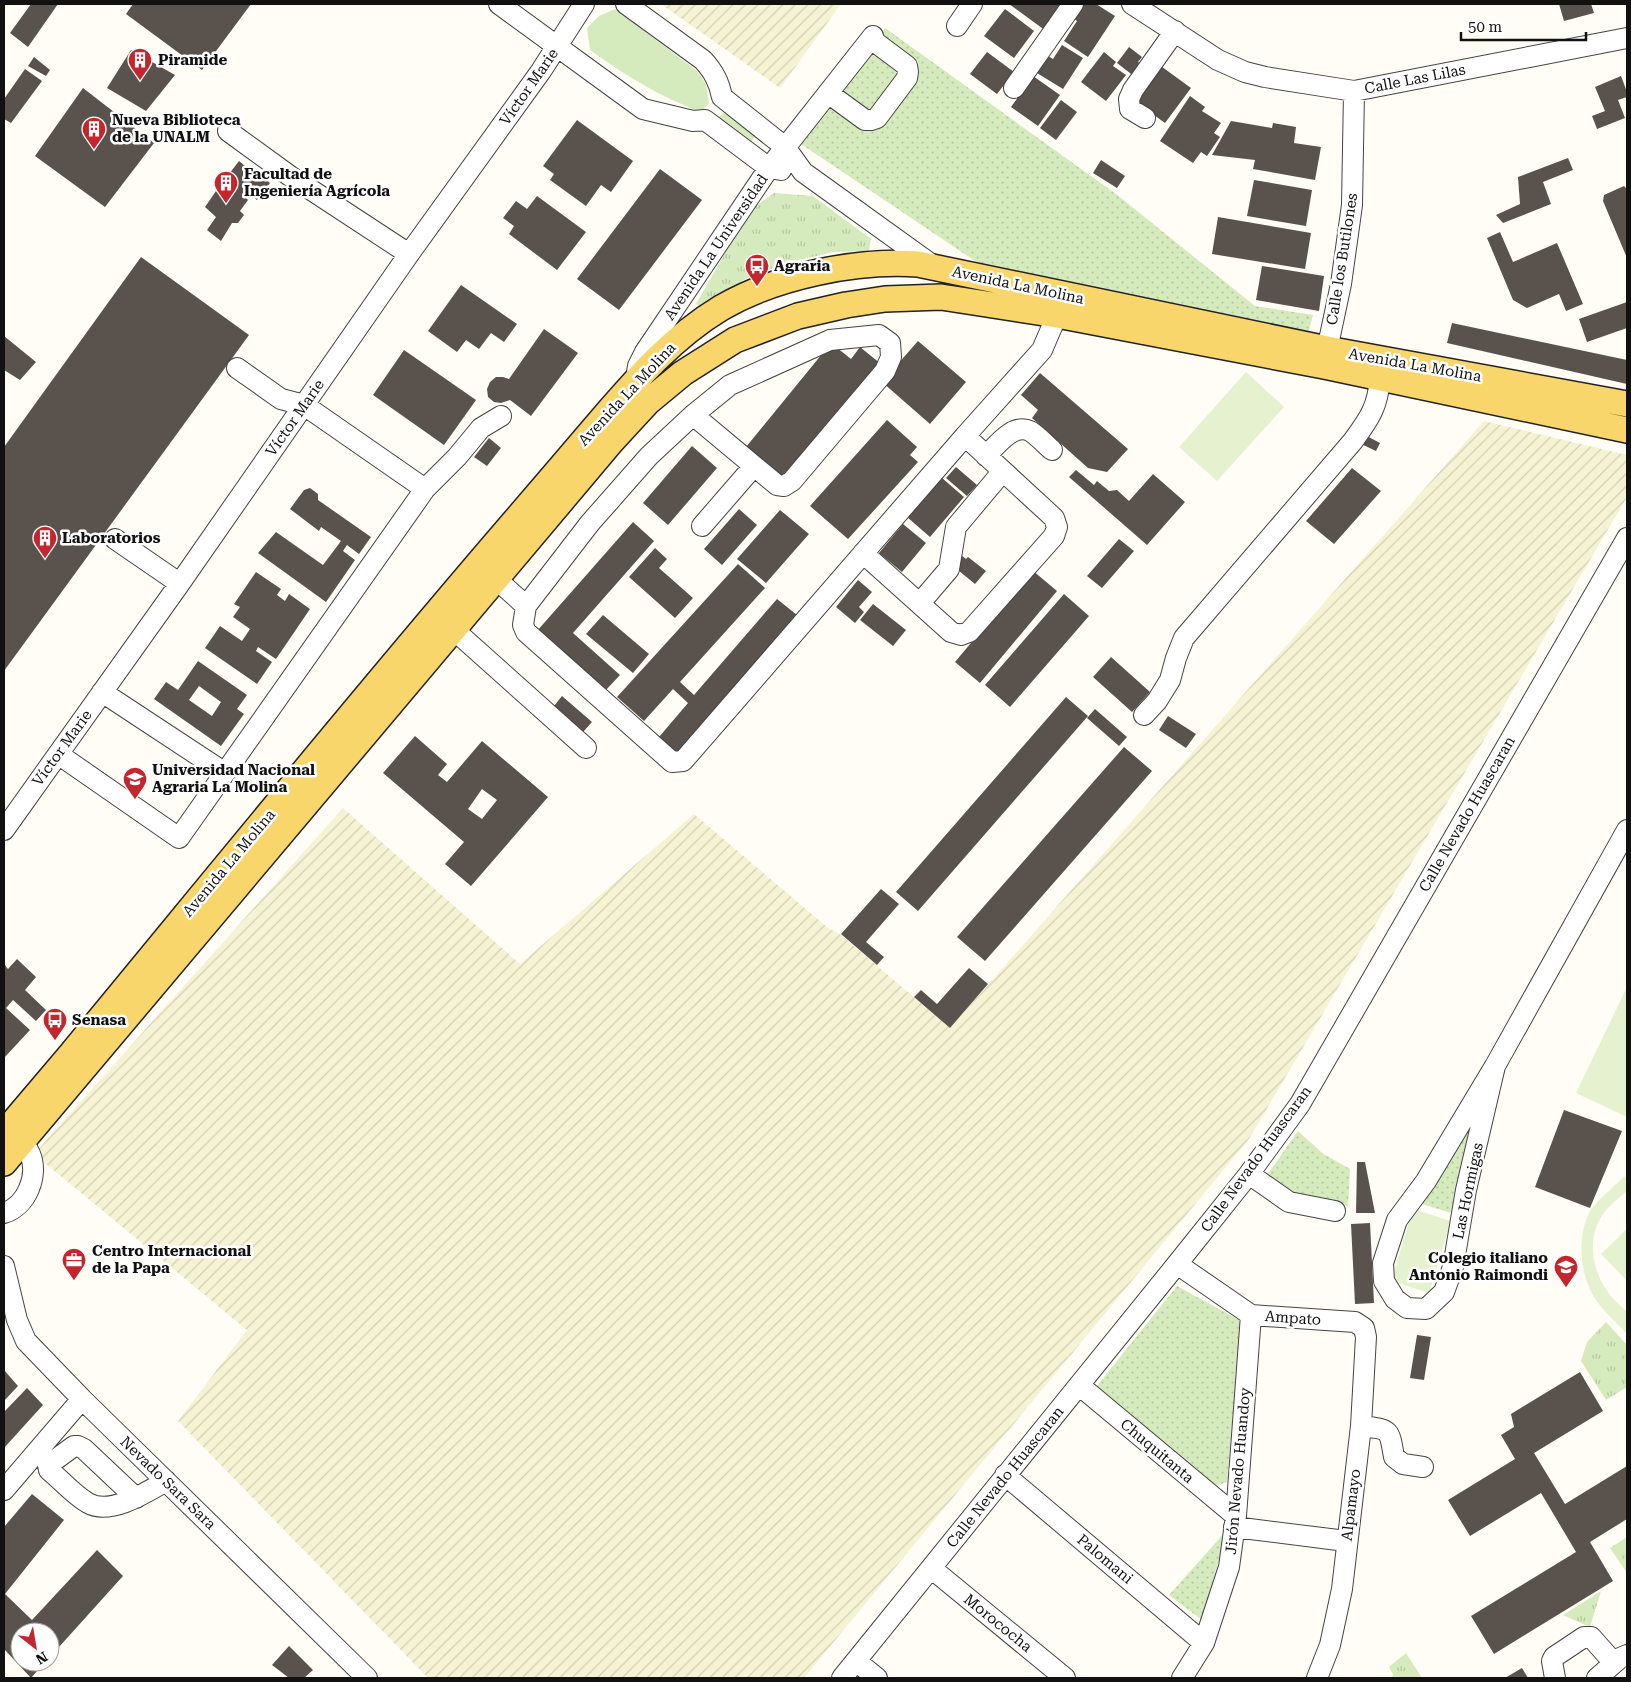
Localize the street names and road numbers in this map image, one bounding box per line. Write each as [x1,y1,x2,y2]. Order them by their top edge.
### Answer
street label: Víctor Marie [496,45,562,129]
street label: Calle Las Lilas [1363,60,1467,98]
street label: Avenida La Universidad [660,170,772,323]
street label: Calle los Butilones [1323,192,1361,326]
street label: Avenida La Molina [950,262,1086,308]
street label: Avenida La Molina [575,339,679,449]
street label: Avenida La Molina [1347,344,1483,386]
street label: Víctor Marie [262,376,328,460]
street label: Víctor Marie [28,706,96,790]
street label: Calle Nevado Huascaran [1415,733,1519,895]
street label: Avenida La Molina [179,806,279,920]
street label: Calle Nevado Huascaran [1197,1082,1315,1236]
street label: Las Hormigas [1449,1141,1487,1241]
street label: Ampato [1264,1307,1322,1329]
street label: Jirón Nevado Huandoy [1222,1386,1254,1555]
street label: Calle Nevado Huascaran [942,1403,1068,1551]
street label: Chuquitanta [1117,1415,1197,1487]
street label: Nevado Sara Sara [116,1433,220,1533]
street label: Alpamayo [1338,1468,1364,1542]
street label: Palomani [1073,1530,1137,1588]
street label: Morococha [960,1590,1036,1656]

